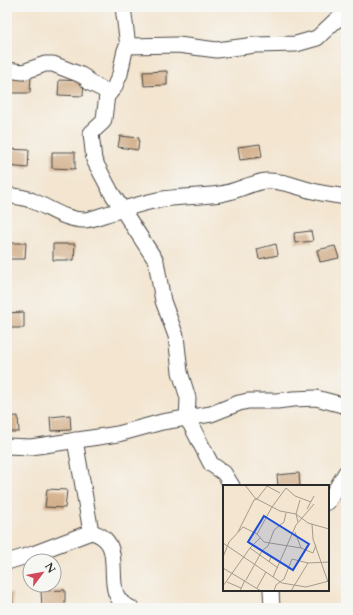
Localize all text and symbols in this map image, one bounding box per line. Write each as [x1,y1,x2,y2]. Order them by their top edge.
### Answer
inset map [223,485,329,591]
north arrow [22,553,62,593]
text: N [41,560,59,576]

